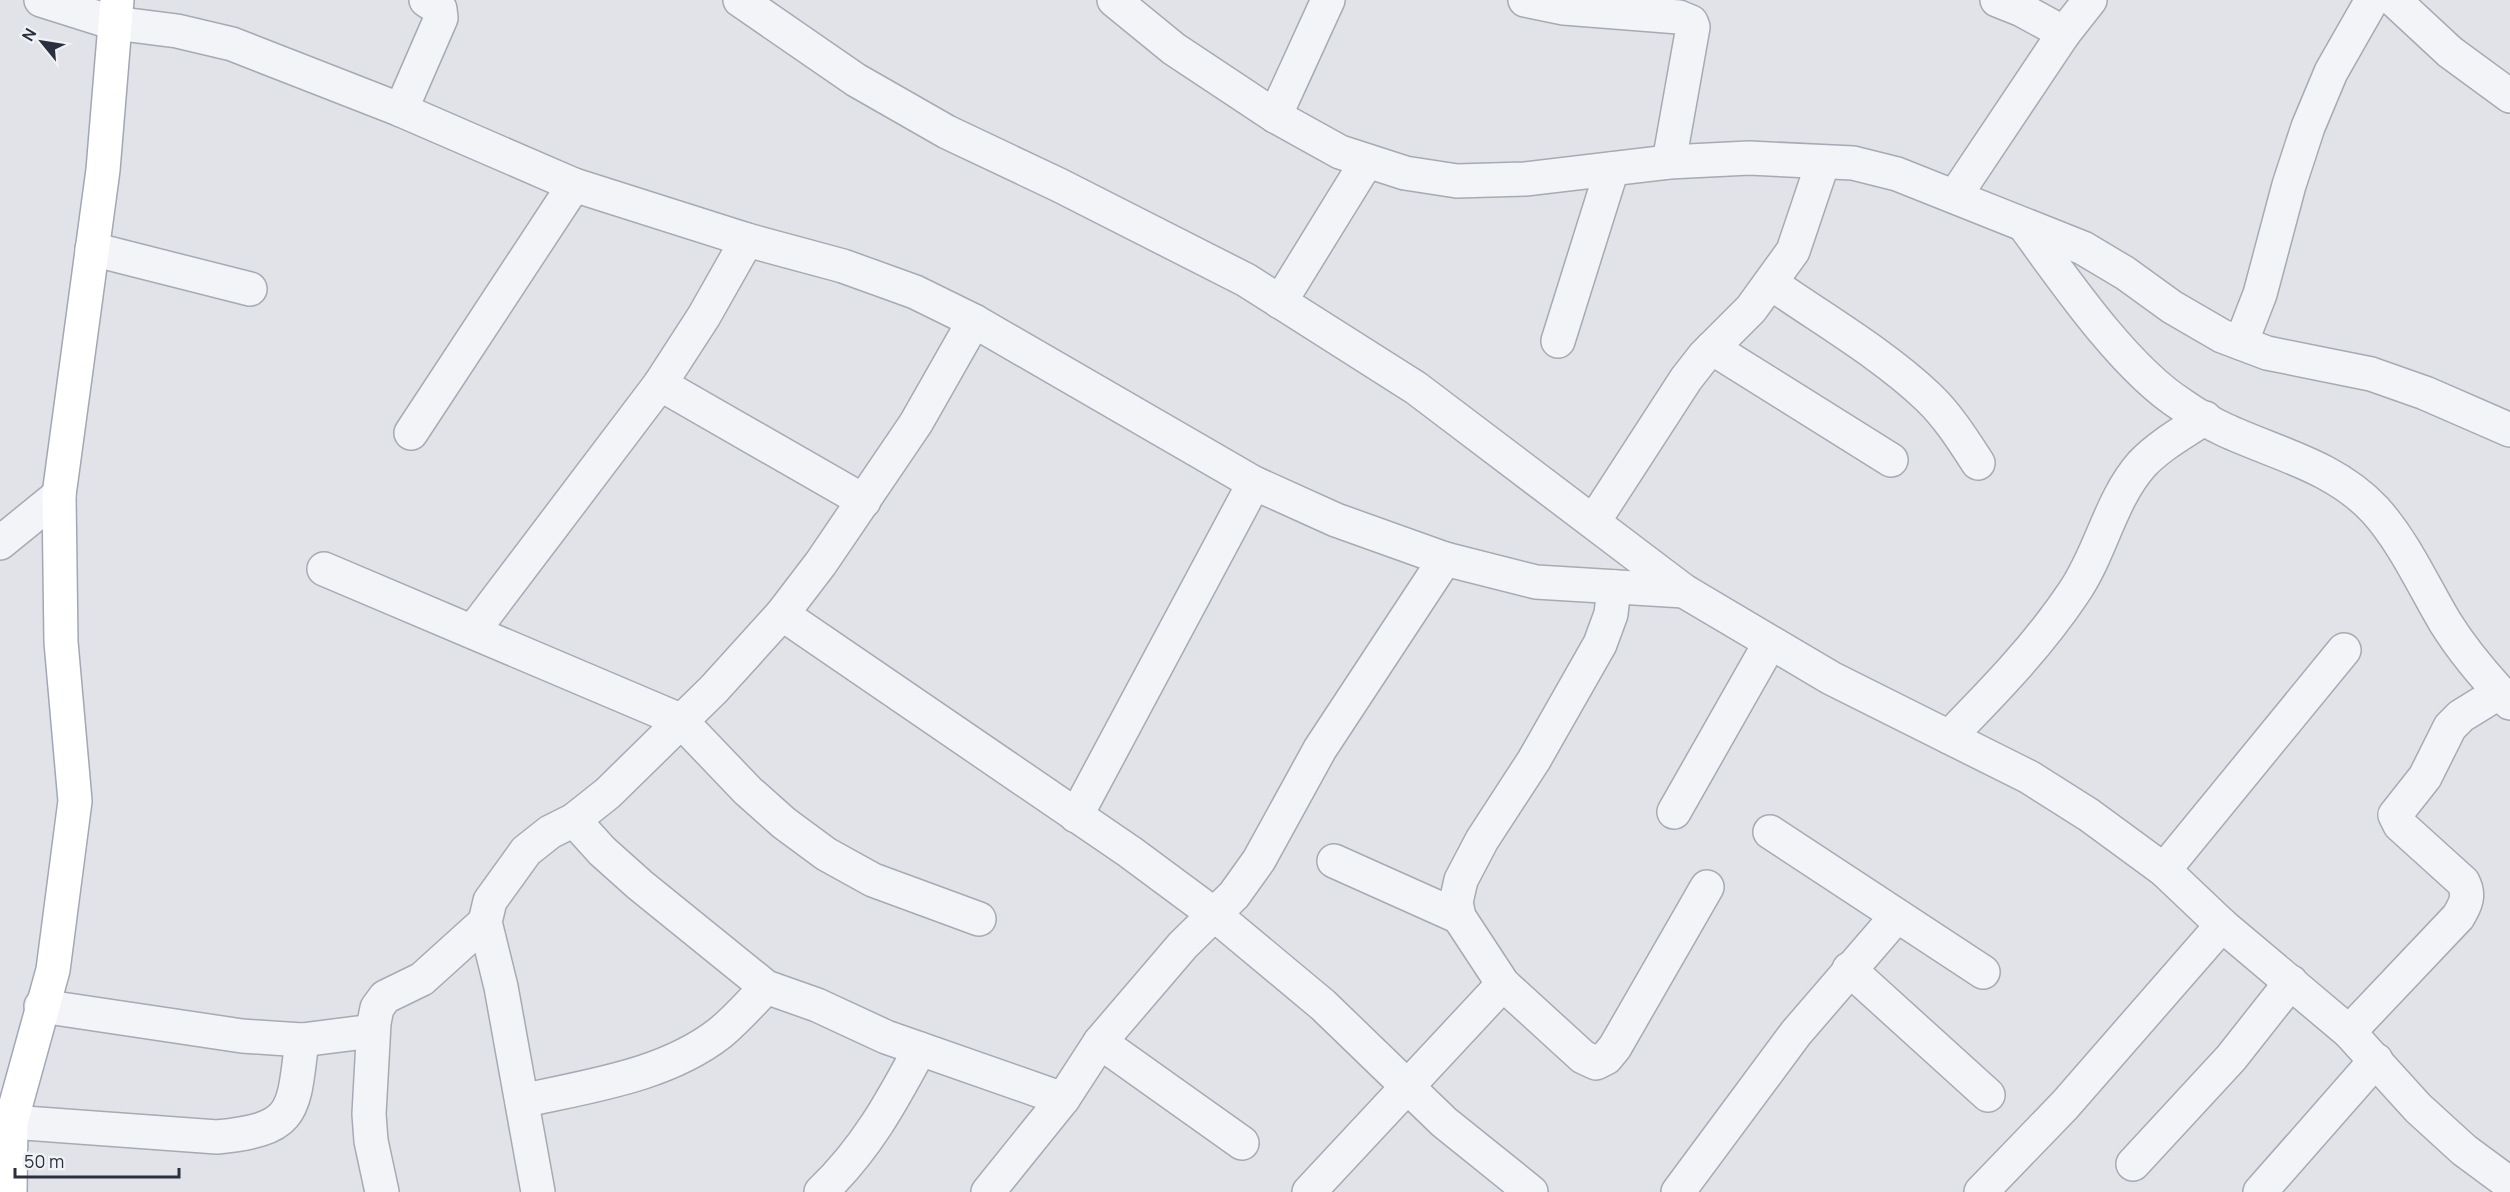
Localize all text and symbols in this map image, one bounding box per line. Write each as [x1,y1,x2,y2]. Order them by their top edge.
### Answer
north arrow [12,12,72,72]
text: N [17,24,41,45]
scale bar [15,1141,178,1179]
text: 50 m [24,1149,64,1173]

